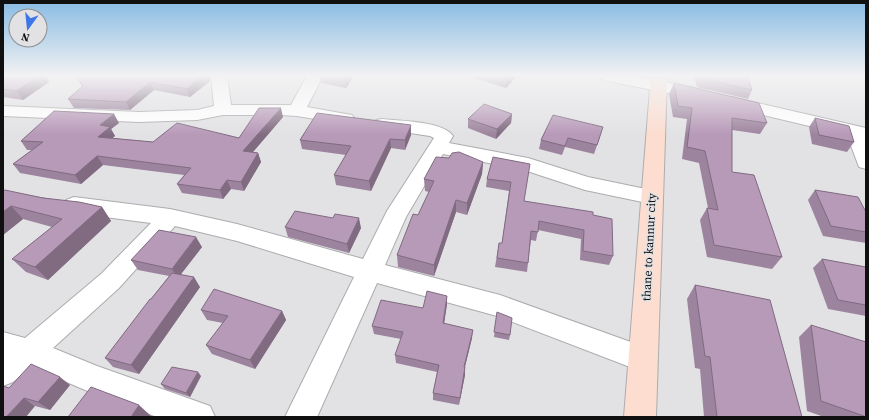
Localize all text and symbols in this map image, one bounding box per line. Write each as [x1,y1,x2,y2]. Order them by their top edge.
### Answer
north arrow [8,8,48,48]
text: N [20,29,31,45]
street label: thane to kannur city [638,192,660,301]

